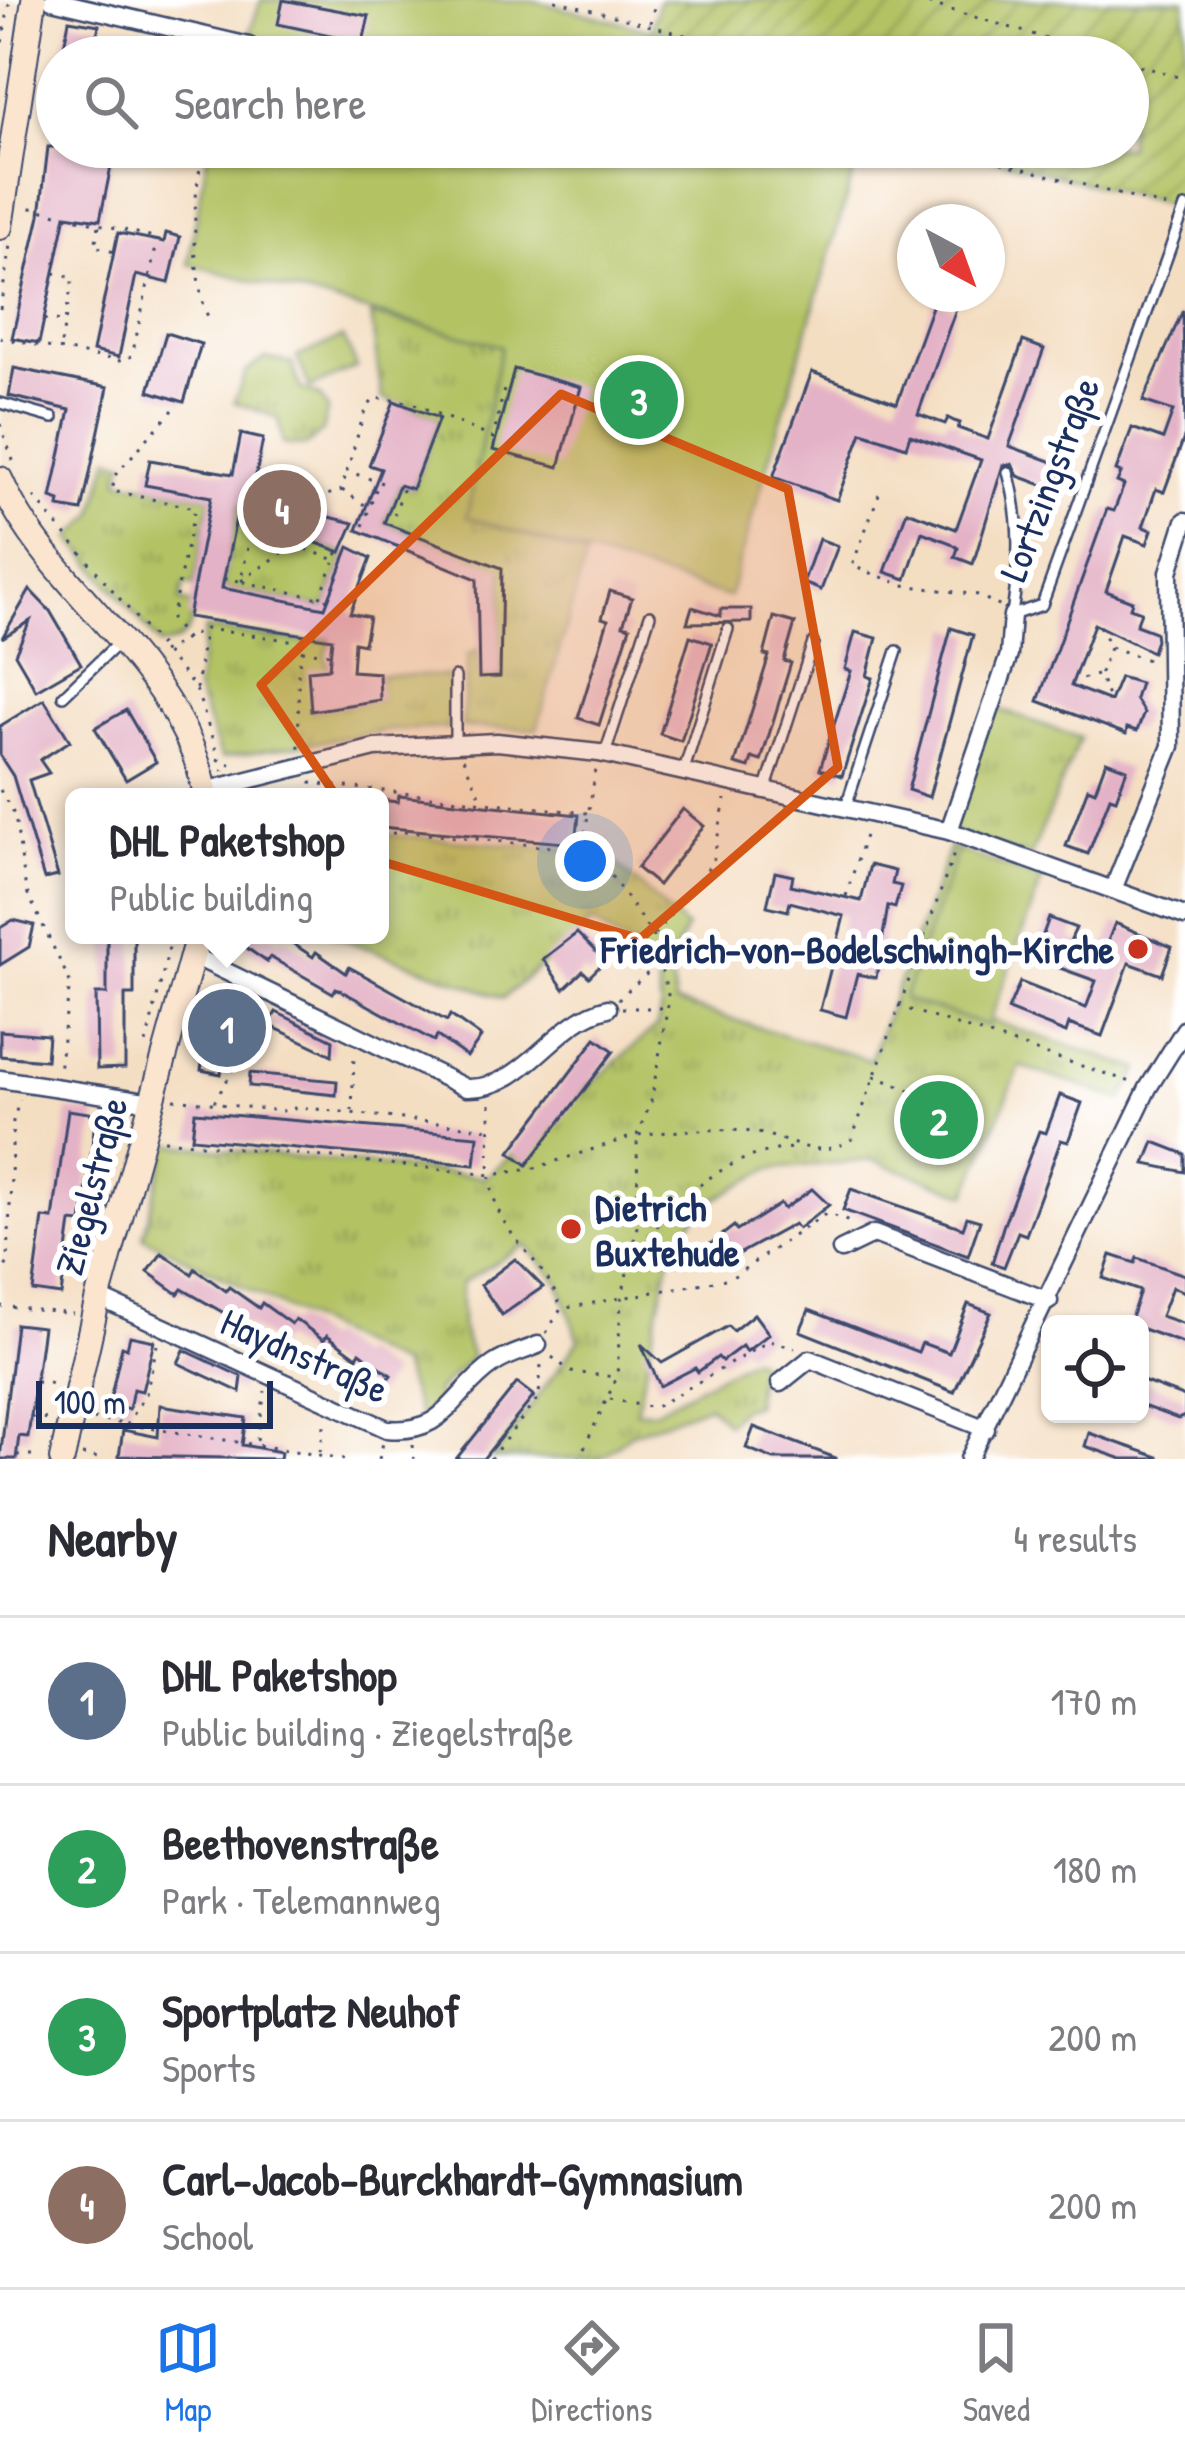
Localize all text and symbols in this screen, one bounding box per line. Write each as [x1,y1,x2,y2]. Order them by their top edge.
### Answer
search box [36,36,1149,168]
icon: search [78,69,144,135]
text: Search here [174,72,366,133]
north arrow [897,204,1005,312]
pin: 3 [600,355,678,445]
street label: Lortzingstraße [985,369,1112,588]
pin: 4 [243,464,321,554]
popup [65,788,389,944]
text: DHL Paketshop [110,809,344,870]
your location [555,831,615,891]
text: Public building [110,870,313,923]
place label: Friedrich-von-Bodelschwingh-Kirche [600,922,1114,976]
marker: Friedrich-von-Bodelschwingh-Kirche [1125,936,1151,962]
pin: 1 [188,983,266,1073]
pin: 2 [900,1075,978,1165]
street label: Ziegelstraße [41,1091,140,1281]
place label: Dietrich Buxtehude [595,1180,740,1278]
marker: Dietrich Buxtehude [558,1216,584,1242]
street label: Haydnstraße [213,1294,397,1415]
map controls [1041,1315,1149,1423]
button: locate [1041,1315,1149,1423]
scale bar [36,1375,273,1428]
text: 100 m [54,1380,126,1424]
text: Nearby [48,1503,178,1572]
text: 4 results [1013,1511,1137,1564]
text: DHL Paketshop [162,1644,397,1705]
text: 1 [80,1674,94,1727]
text: 170 m [1051,1674,1137,1727]
text: Public building · Ziegelstraße [162,1705,573,1758]
text: Beethovenstraße [162,1812,439,1873]
text: 2 [78,1842,96,1895]
text: 180 m [1053,1842,1137,1895]
text: Park · Telemannweg [162,1873,441,1926]
text: Sportplatz Neuhof [162,1980,460,2041]
text: 3 [78,2010,96,2063]
text: 200 m [1048,2010,1137,2063]
text: Sports [162,2041,256,2094]
text: Carl-Jacob-Burckhardt-Gymnasium [162,2148,743,2209]
text: 4 [80,2178,94,2231]
text: 200 m [1048,2178,1137,2231]
text: School [162,2209,253,2262]
tab: Map [155,2315,221,2431]
tab: Directions [531,2315,653,2431]
tab: Saved [963,2315,1030,2431]

